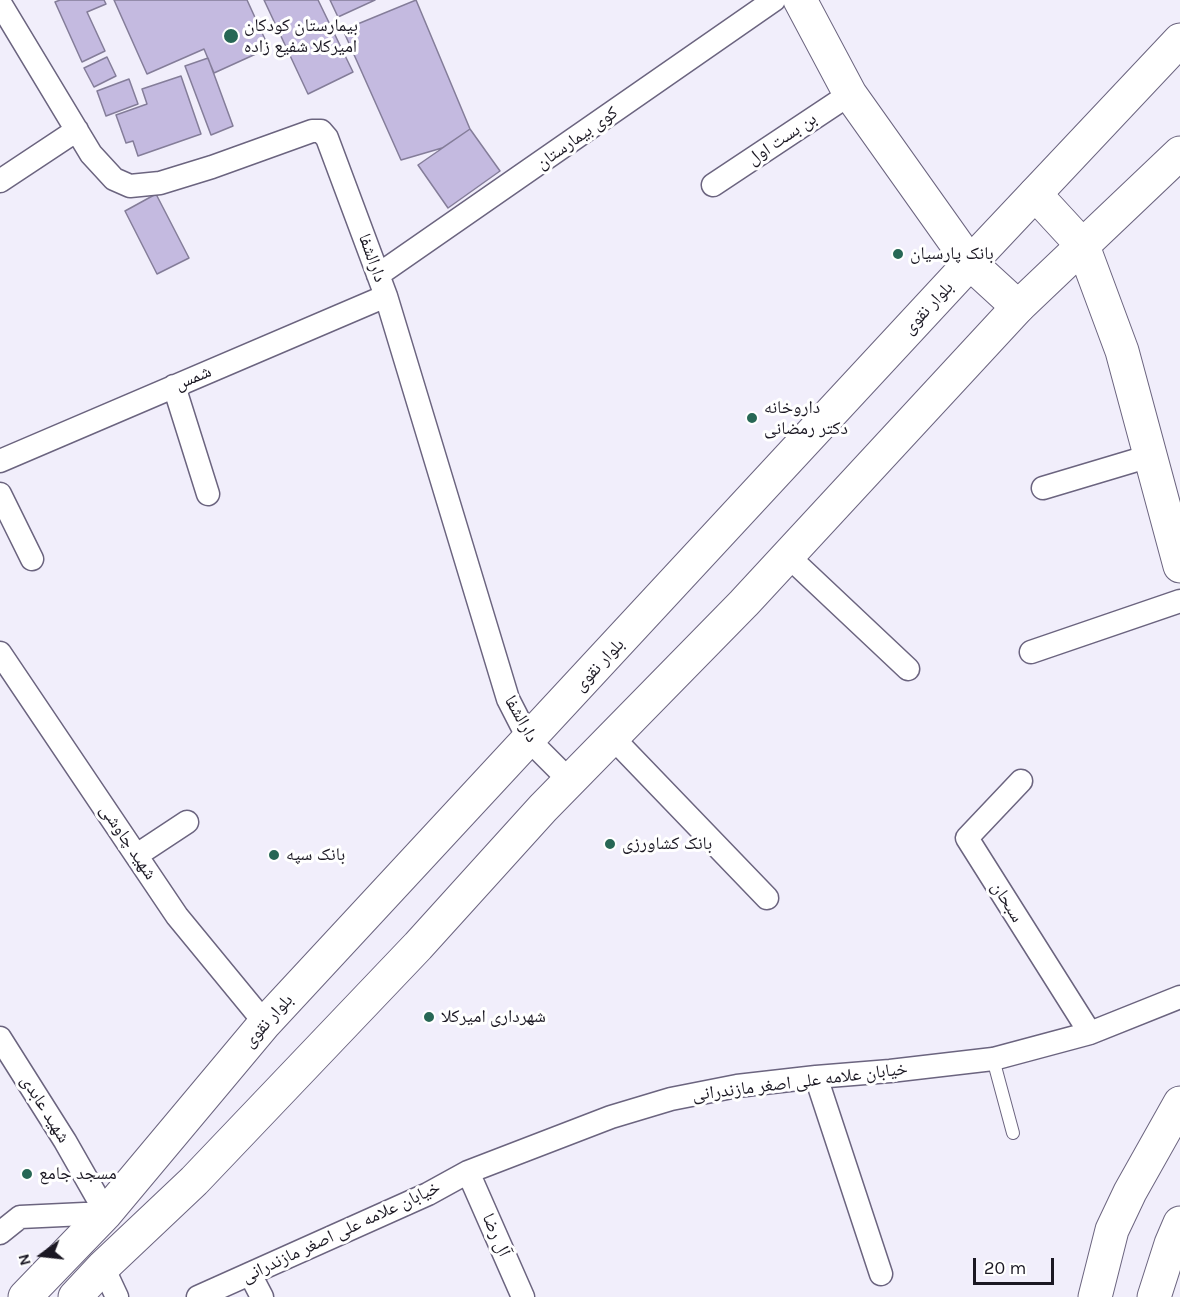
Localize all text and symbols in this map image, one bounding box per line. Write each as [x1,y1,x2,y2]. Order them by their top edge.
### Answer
place label: بیمارستان کودکان امیرکلا شفیع زاده [244,15,358,57]
marker: بیمارستان کودکان امیرکلا شفیع زاده [222,27,240,45]
street label: کوی بیمارستان [532,102,622,174]
street label: بن بست اول [743,108,821,170]
street label: دارالشفا [353,231,391,285]
place label: بانک پارسیان [910,243,994,265]
marker: بانک پارسیان [891,247,905,261]
street label: بلوار نقوی [898,277,958,339]
street label: شمس [171,361,215,395]
place label: داروخانه دکتر رمضانی [764,397,848,440]
marker: داروخانه دکتر رمضانی [745,411,759,425]
street label: بلوار نقوی [569,634,629,696]
street label: دارالشفا [499,692,543,746]
street label: شهید چاوشی [95,800,161,884]
place label: بانک کشاورزی [622,833,712,855]
marker: بانک کشاورزی [603,837,617,851]
place label: بانک سپه [286,844,345,866]
marker: بانک سپه [267,848,281,862]
street label: سبحان [986,878,1028,926]
street label: بلوار نقوی [238,990,298,1052]
place label: شهرداری امیرکلا [441,1006,546,1028]
marker: شهرداری امیرکلا [422,1010,436,1024]
street label: خیابان علامه علی اصغر مازندرانی [691,1058,909,1106]
street label: شهید عابدی [16,1071,74,1147]
place label: مسجد جامع [39,1163,117,1185]
marker: مسجد جامع [20,1167,34,1181]
street label: خیابان علامه علی اصغر مازندرانی [238,1176,444,1288]
street label: آل رضا [477,1210,515,1260]
north arrow [12,1225,72,1285]
scale bar [976,1246,1057,1284]
text: N [13,1252,35,1268]
text: 20 m [984,1257,1026,1279]

